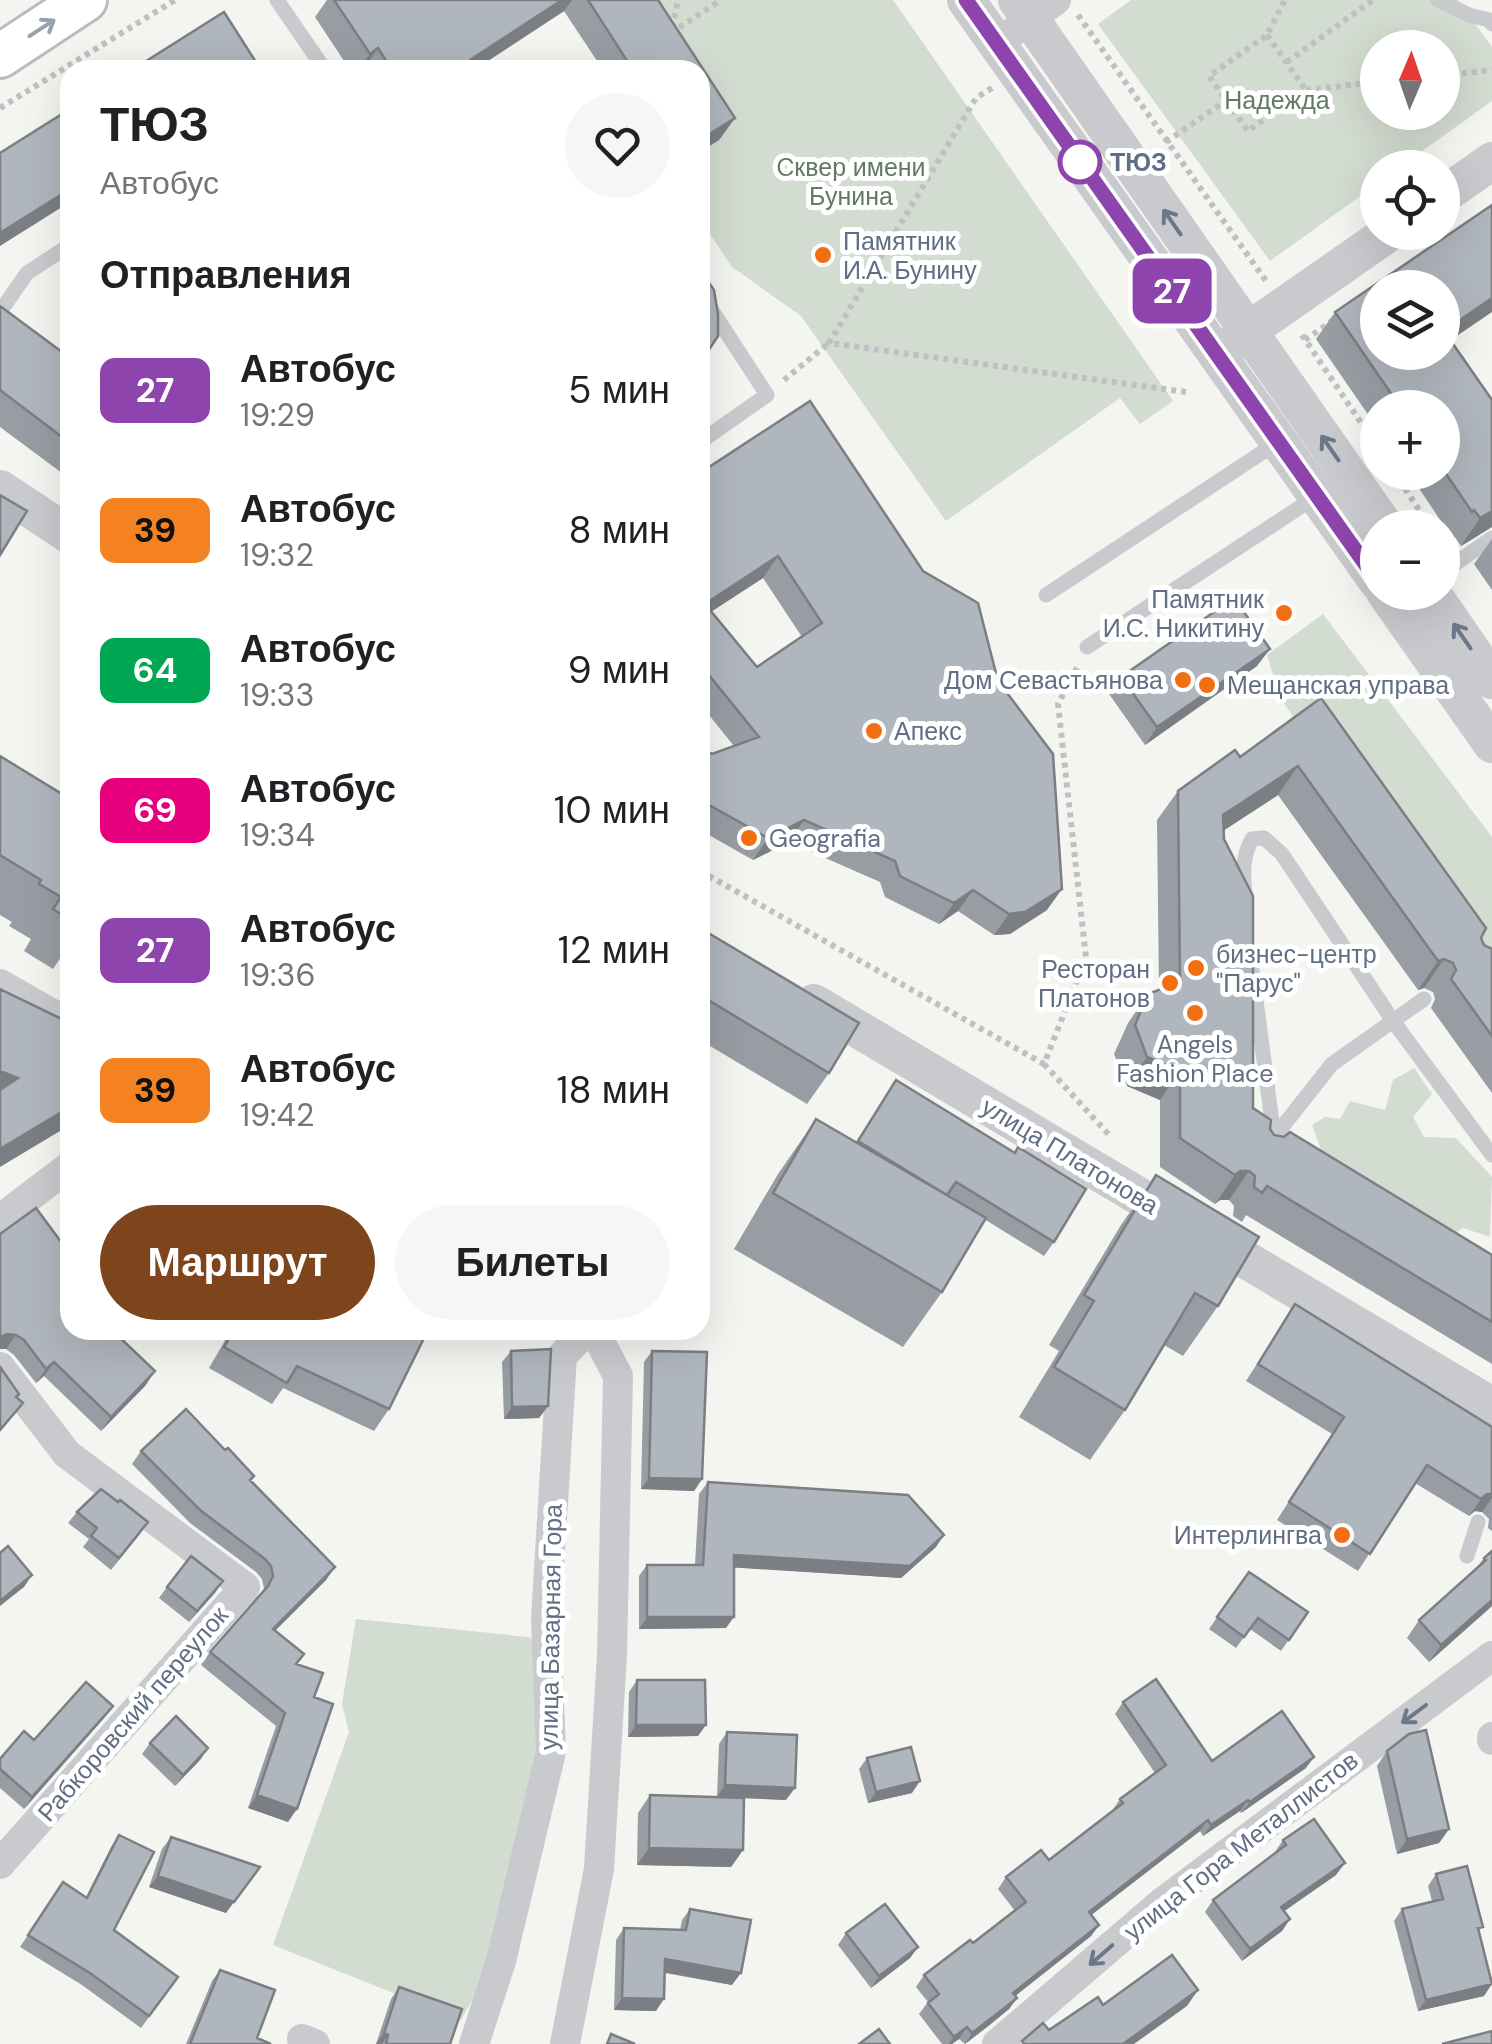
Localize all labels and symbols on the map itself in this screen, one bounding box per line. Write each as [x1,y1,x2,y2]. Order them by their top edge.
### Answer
one-way arrow [28,18,56,39]
north arrow [1360,30,1460,130]
park label: Надежда [1224,84,1330,117]
marker: ТЮЗ [1059,141,1101,183]
place label: ТЮЗ [1110,146,1167,179]
park label: Cквер имени Бунина [776,151,926,213]
one-way arrow [1162,209,1183,237]
place label: Памятник И.А. Бунину [843,225,977,287]
marker: Памятник И.А. Бунину [812,244,834,266]
line badge: 27 [1127,258,1217,324]
one-way arrow [1320,434,1341,462]
place label: Памятник И.С. Никитину [1103,583,1265,645]
marker: Памятник И.С. Никитину [1273,602,1295,624]
one-way arrow [1451,623,1472,651]
place label: Дом Севастьянова [944,664,1163,697]
marker: Дом Севастьянова [1172,669,1194,691]
place label: Мещанская управа [1227,669,1449,702]
marker: Мещанская управа [1196,674,1218,696]
place label: Апекс [894,715,962,748]
marker: Апекс [863,720,885,742]
place label: Geografia [769,822,881,855]
marker: Geografia [738,827,760,849]
place label: бизнес-центр "Парус" [1216,938,1377,1000]
place label: Ресторан Платонов [1038,953,1150,1015]
marker: бизнес-центр "Парус" [1185,957,1207,979]
marker: Ресторан Платонов [1159,972,1181,994]
marker: Angels Fashion Place [1184,1002,1206,1024]
place label: Angels Fashion Place [1116,1028,1274,1090]
street label: улица Платонова [975,1090,1165,1222]
street label: улица Базарная Гора [532,1504,570,1750]
place label: Интерлингва [1174,1519,1322,1552]
marker: Интерлингва [1331,1524,1353,1546]
street label: Рабкоровский переулок [30,1599,236,1828]
one-way arrow [1401,1704,1428,1725]
street label: улица Гора Металлистов [1117,1744,1365,1948]
one-way arrow [1089,1944,1114,1967]

